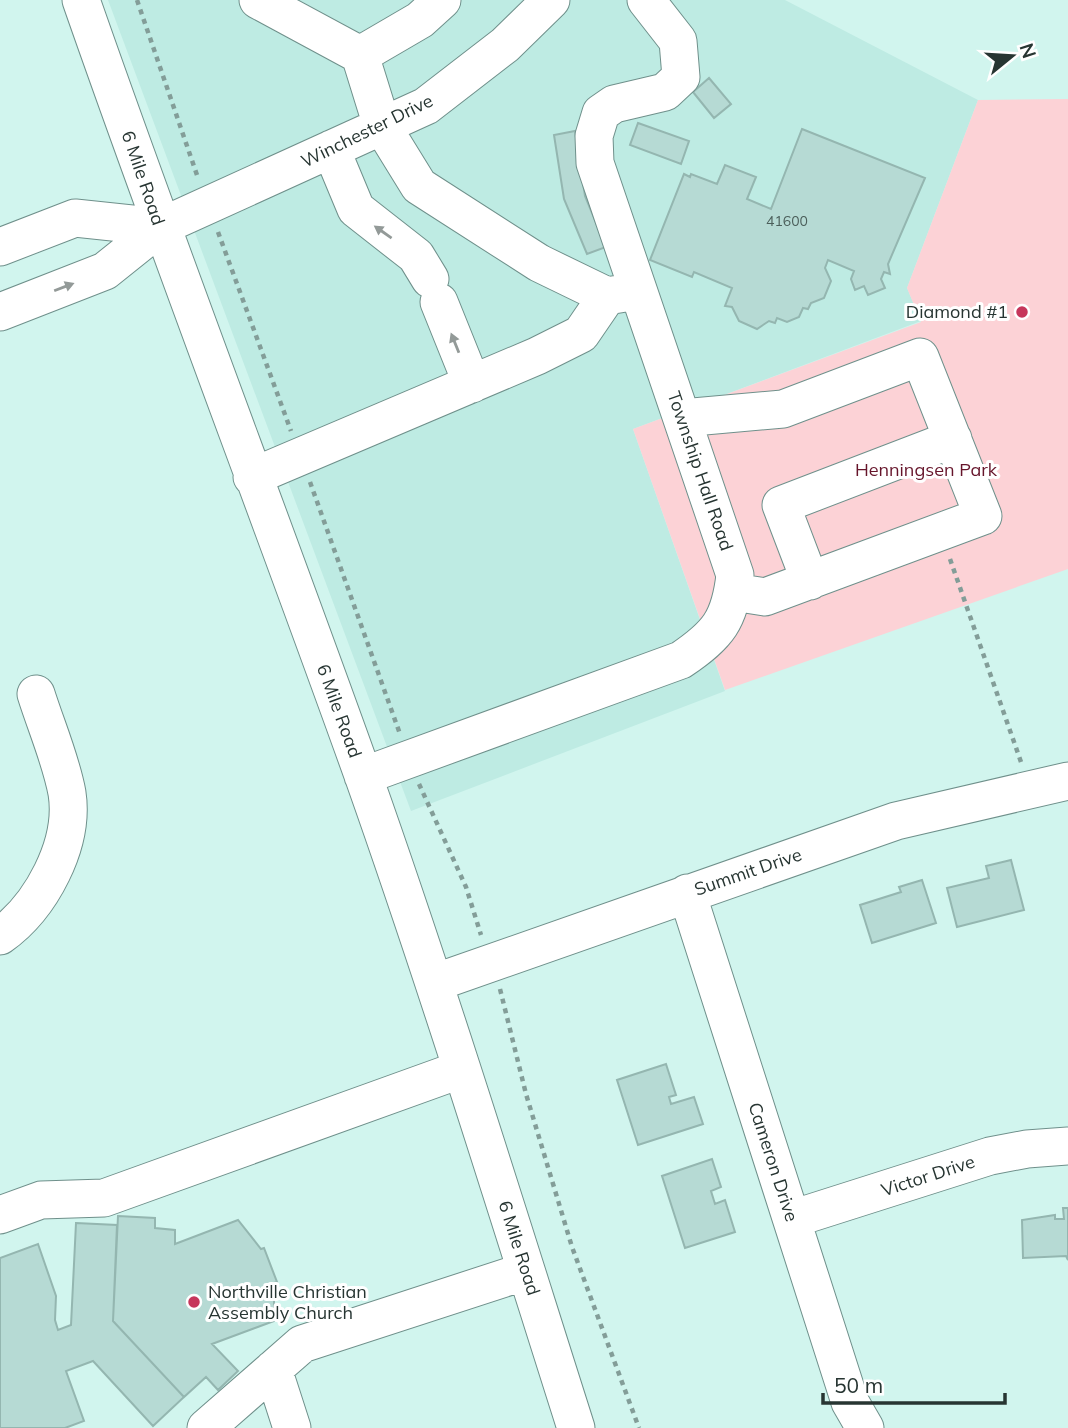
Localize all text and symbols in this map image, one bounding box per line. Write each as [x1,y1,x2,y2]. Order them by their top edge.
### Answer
north arrow [977,21,1047,91]
text: N [1015,40,1042,61]
street label: Winchester Drive [297,89,436,172]
street label: 6 Mile Road [117,128,170,228]
house number: 41600 [766,212,808,230]
one-way arrow [374,225,392,239]
one-way arrow [53,282,74,293]
place label: Diamond #1 [906,300,1008,323]
marker: Diamond #1 [1014,304,1030,320]
one-way arrow [450,332,461,353]
street label: Township Hall Road [662,388,739,554]
park label: Henningsen Park [855,458,998,481]
street label: 6 Mile Road [312,661,367,761]
street label: Summit Drive [691,842,805,901]
street label: Cameron Drive [743,1099,804,1224]
street label: Victor Drive [878,1150,978,1201]
street label: 6 Mile Road [493,1198,546,1298]
place label: Northville Christian Assembly Church [208,1280,367,1324]
marker: Northville Christian Assembly Church [186,1294,202,1310]
scale bar [823,1362,1005,1406]
text: 50 m [834,1372,883,1398]

